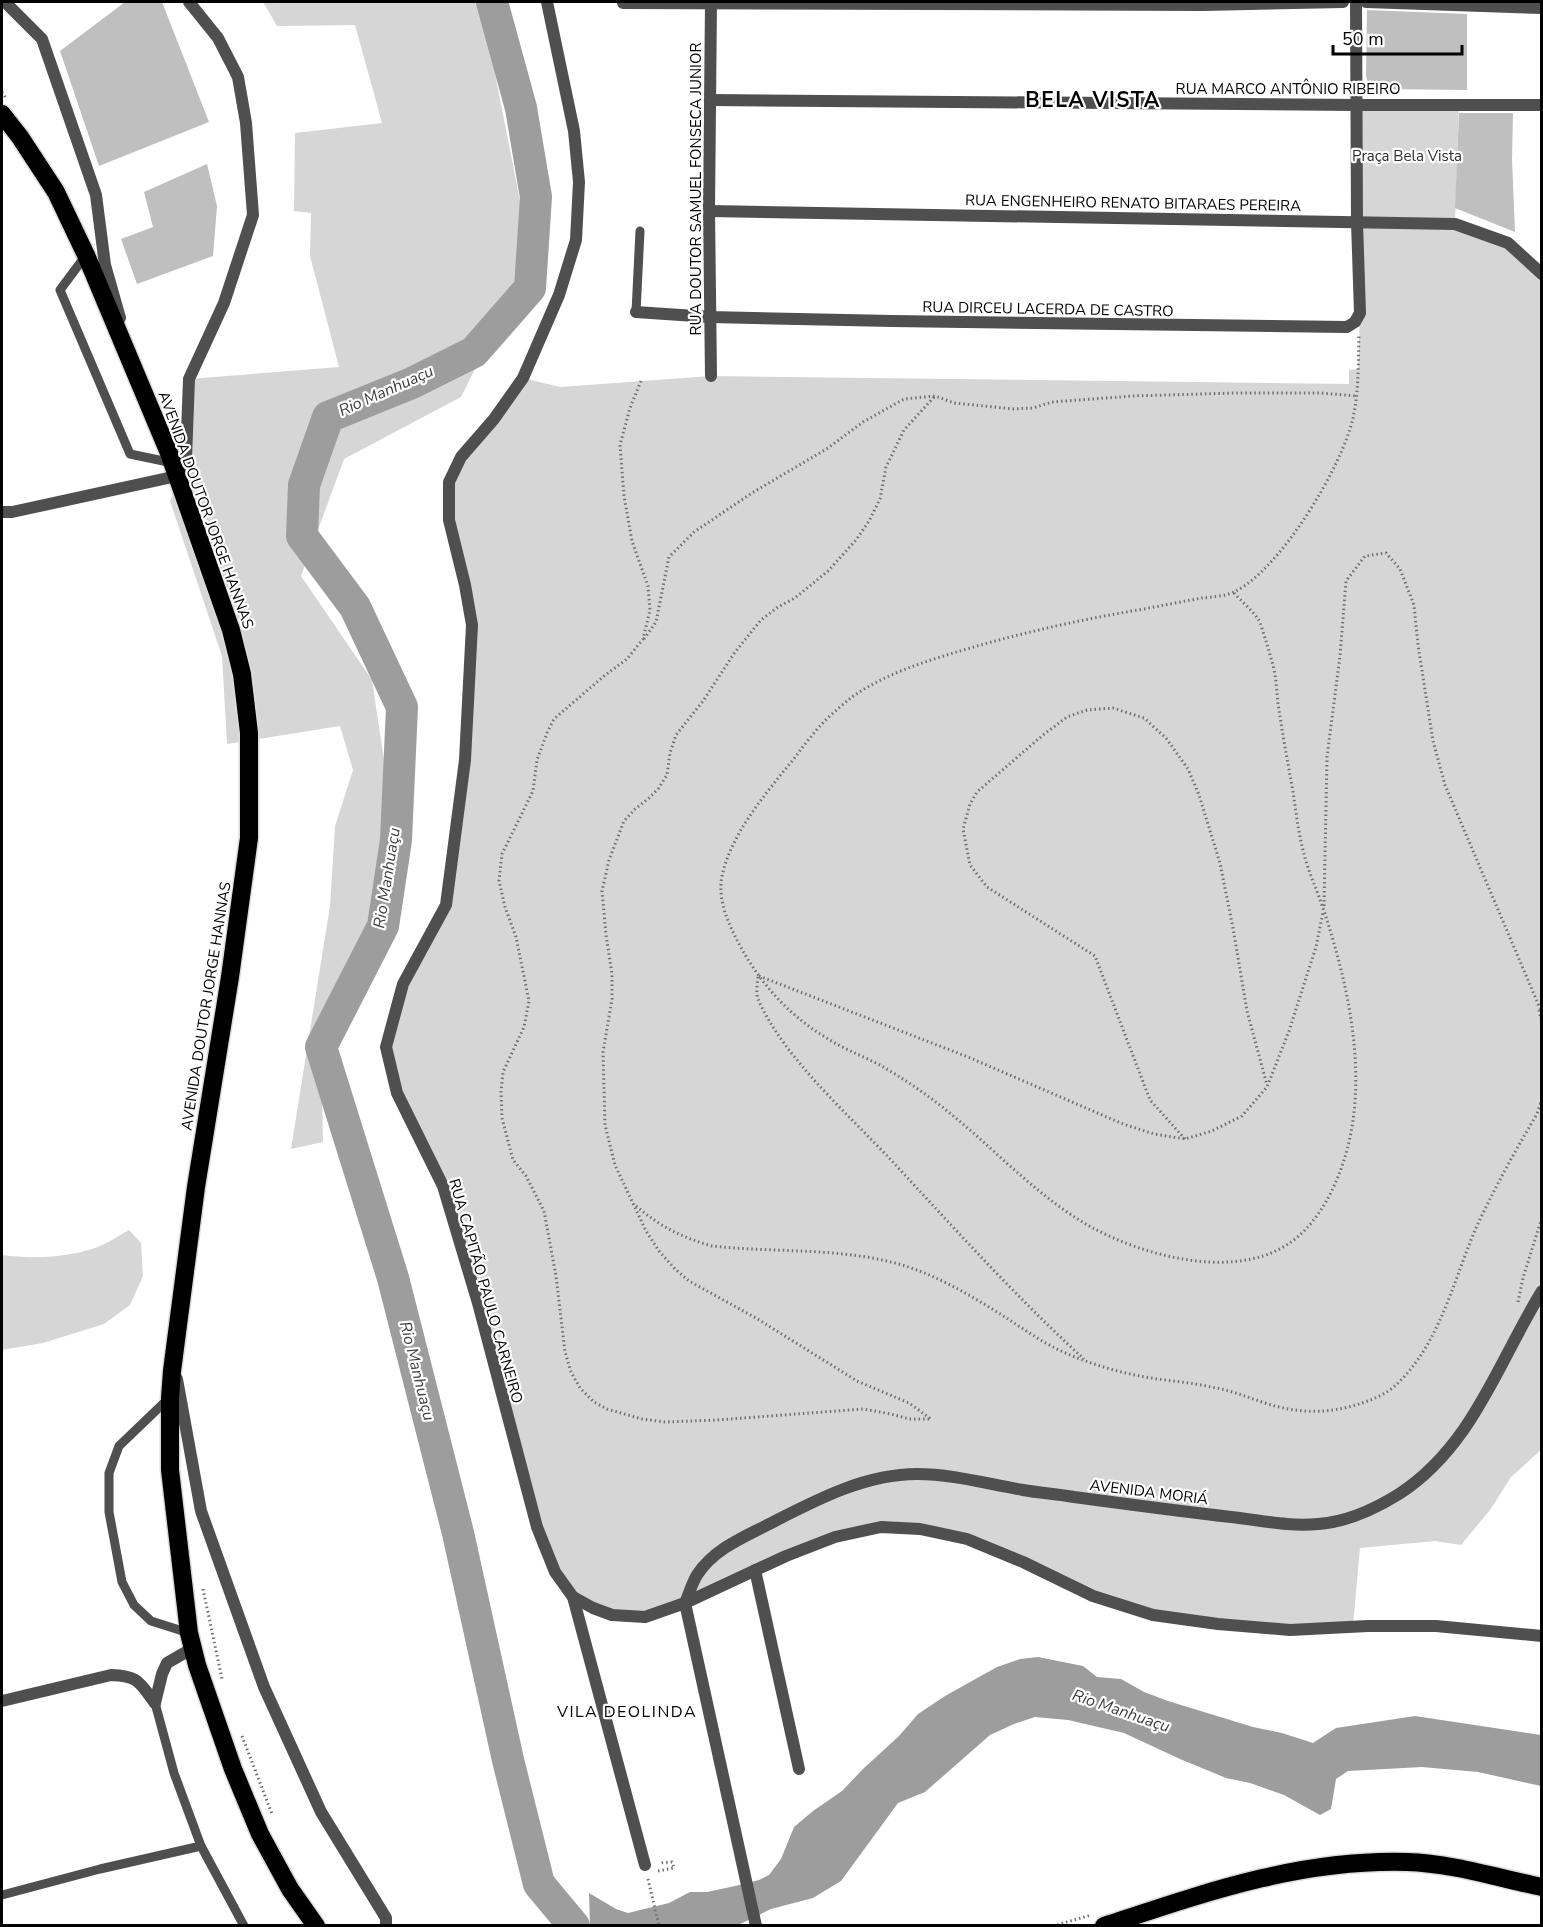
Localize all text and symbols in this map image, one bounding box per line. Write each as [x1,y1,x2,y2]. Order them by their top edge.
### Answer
scale bar [1333,18,1462,56]
text: 50 m [1342,27,1384,51]
street label: RUA DOUTOR SAMUEL FONSECA JUNIOR [686,43,706,336]
street label: RUA MARCO ANTÔNIO RIBEIRO [1176,78,1400,99]
district label: BELA VISTA [1025,86,1161,114]
park label: Praça Bela Vista [1352,146,1462,166]
street label: RUA ENGENHEIRO RENATO BITARAES PEREIRA [965,190,1301,216]
street label: RUA DIRCEU LACERDA DE CASTRO [922,297,1174,321]
water label: Rio Manhuaçu [335,360,437,422]
street label: AVENIDA DOUTOR JORGE HANNAS [154,388,258,632]
water label: Rio Manhuaçu [368,826,406,930]
street label: AVENIDA DOUTOR JORGE HANNAS [176,880,236,1132]
street label: RUA CAPITÃO PAULO CARNEIRO [444,1176,528,1406]
water label: Rio Manhuaçu [394,1319,440,1423]
street label: AVENIDA MORIÁ [1089,1475,1209,1509]
water label: Rio Manhuaçu [1069,1684,1173,1738]
district label: VILA DEOLINDA [556,1701,697,1723]

